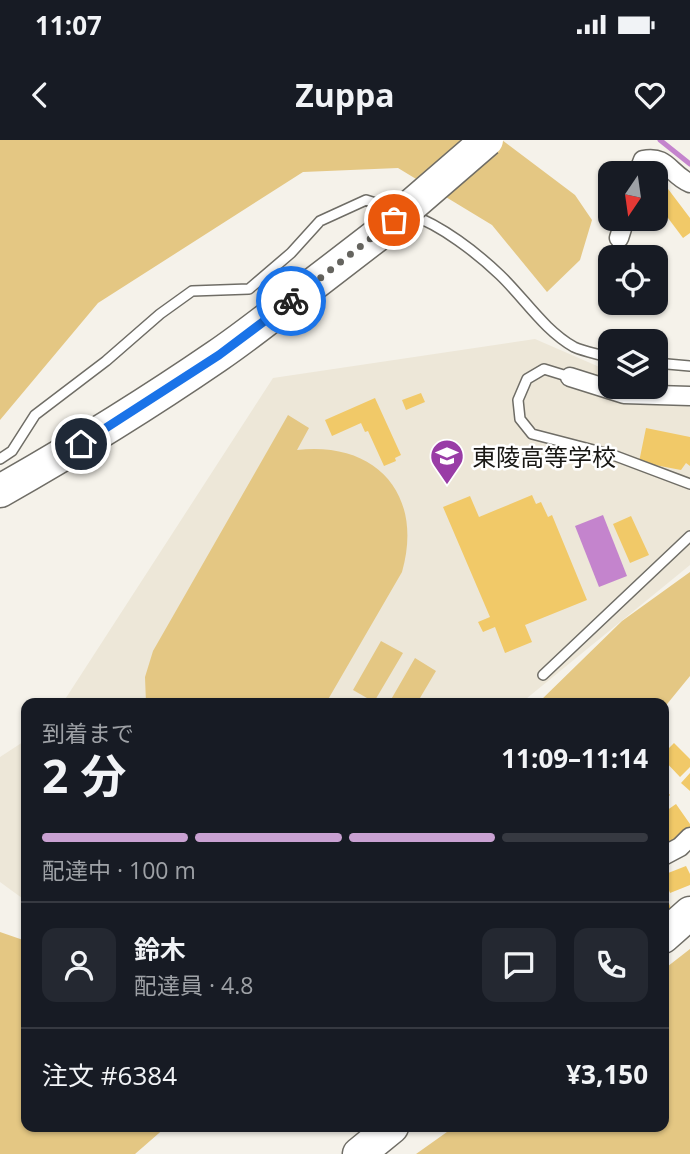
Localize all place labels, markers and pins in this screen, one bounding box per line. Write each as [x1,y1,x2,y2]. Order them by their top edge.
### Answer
pin [364,190,424,250]
pin [51,414,111,474]
school or university icon: 東陵高等学校 [428,437,466,486]
place label: 東陵高等学校 [472,440,616,473]

